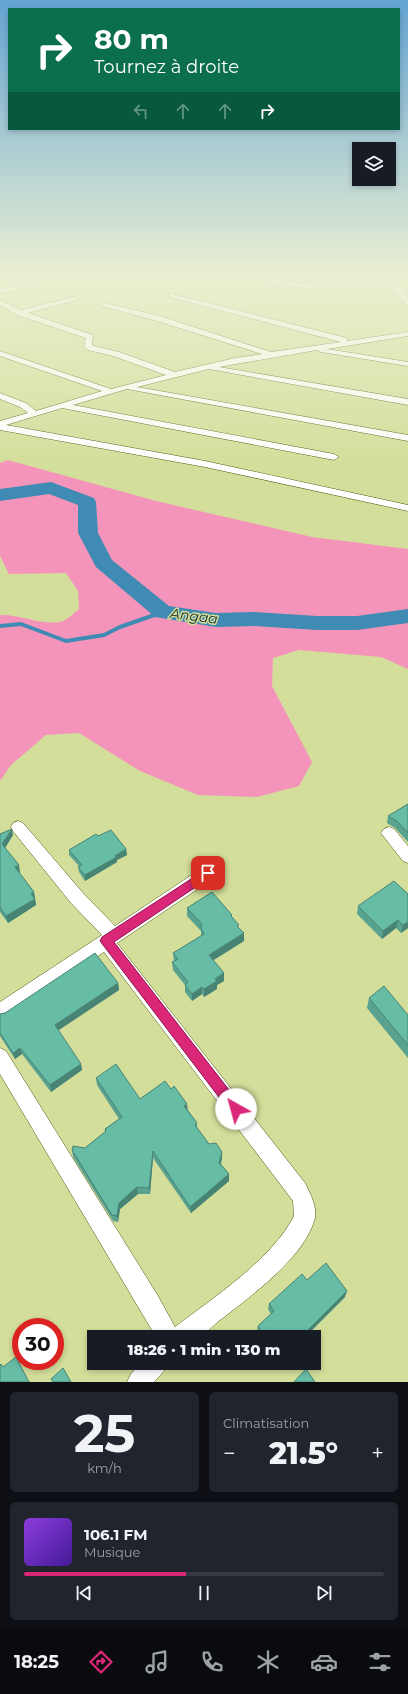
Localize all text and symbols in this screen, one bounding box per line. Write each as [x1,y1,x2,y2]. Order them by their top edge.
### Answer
text: 80 m [94,22,169,56]
icon: right [28,24,80,76]
text: Tournez à droite [94,56,239,78]
icon: left [130,100,152,122]
icon: ahead [172,100,194,122]
icon: ahead [214,100,236,122]
icon: right [256,100,278,122]
map controls [352,142,396,186]
button: layers [352,142,396,186]
water label: Angaa [168,604,219,628]
pin [191,856,225,890]
icon: arrive [197,862,219,884]
position arrow [215,1088,257,1130]
speed limit sign: 30 [12,1318,64,1370]
text: 18:26 · 1 min · 130 m [128,1340,280,1359]
text: 25 [74,1402,135,1465]
text: Climatisation [223,1415,309,1431]
text: 21.5° [269,1435,338,1472]
text: − [223,1440,236,1467]
text: + [371,1440,384,1467]
text: km/h [87,1460,122,1476]
text: 106.1 FM [84,1525,148,1544]
text: Musique [84,1544,140,1560]
icon: previous [73,1582,95,1604]
icon: pause [193,1582,215,1604]
icon: next [313,1582,335,1604]
icon: directions [87,1648,115,1676]
icon: music [143,1648,171,1676]
icon: phone [198,1648,226,1676]
icon: climate [254,1648,282,1676]
icon: car [310,1648,338,1676]
icon: filters [366,1648,394,1676]
text: 18:25 [14,1651,59,1673]

